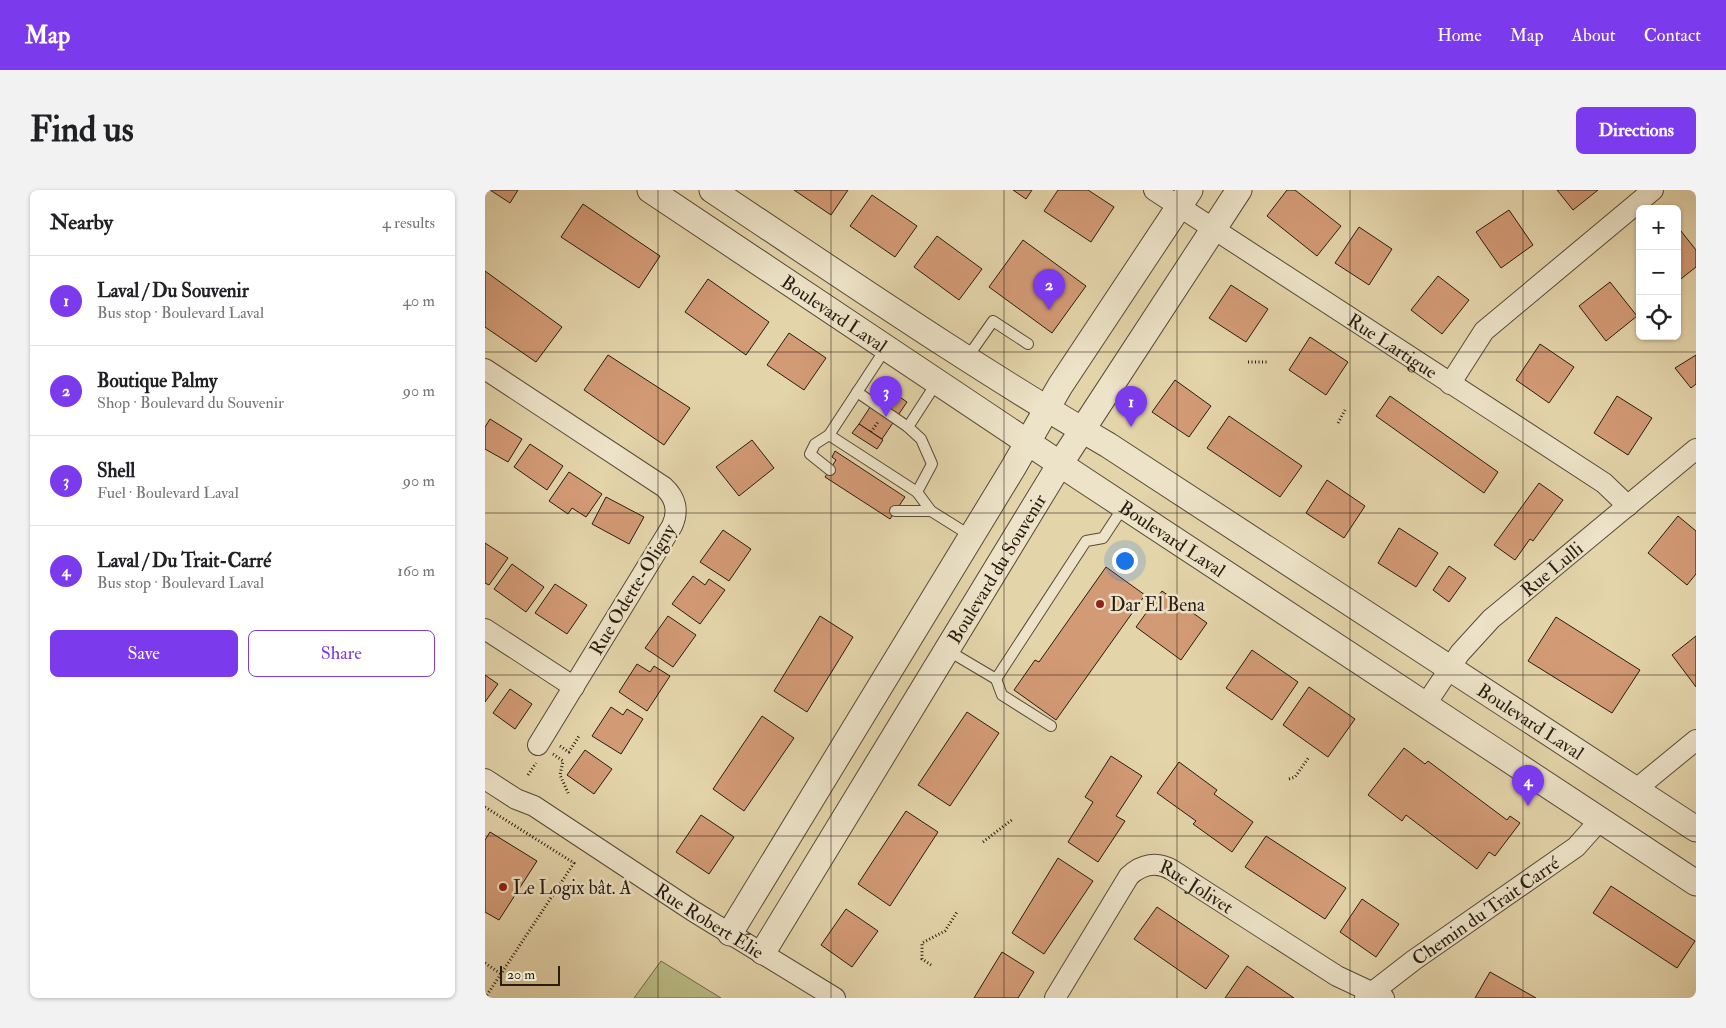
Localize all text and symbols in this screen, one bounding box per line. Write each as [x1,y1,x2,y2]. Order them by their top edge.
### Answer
text: Map [25,20,70,51]
text: Home [1437,24,1482,47]
text: Map [1510,24,1544,47]
text: About [1572,24,1616,47]
text: Contact [1644,24,1701,47]
button: Directions [1576,107,1696,154]
text: Find us [30,108,134,152]
map controls [1636,205,1681,340]
button: + [1636,205,1681,250]
text: Nearby [50,209,113,236]
text: 4 results [382,213,435,233]
button: − [1636,250,1681,295]
pin: 2 [1033,269,1065,310]
street label: Boulevard Laval [776,270,892,358]
text: Laval / Du Souvenir [97,279,249,303]
text: 1 [63,291,69,311]
text: 40 m [402,291,435,311]
button: locate [1636,295,1681,340]
text: Bus stop · Boulevard Laval [97,303,264,323]
street label: Rue Lartigue [1343,308,1442,384]
text: Boutique Palmy [97,369,217,393]
pin: 3 [870,376,902,417]
text: 2 [62,381,70,401]
text: 90 m [403,381,435,401]
pin: 1 [1115,386,1147,427]
text: Shop · Boulevard du Souvenir [97,393,284,413]
text: Shell [97,459,135,483]
text: 3 [63,471,69,491]
text: 90 m [403,471,435,491]
text: Fuel · Boulevard Laval [97,483,239,503]
street label: Boulevard du Souvenir [943,490,1052,648]
street label: Boulevard Laval [1114,495,1230,583]
street label: Rue Odette-Oligny [584,519,682,659]
street label: Rue Lulli [1516,537,1588,602]
your location [1112,548,1138,574]
text: Laval / Du Trait-Carré [97,549,271,573]
text: 4 [62,561,70,581]
text: 160 m [397,561,435,581]
text: Bus stop · Boulevard Laval [97,573,264,593]
place label: Dar El Bena [1110,593,1205,617]
marker: Dar El Bena [1094,598,1106,610]
button: Save [50,630,238,677]
button: Share [248,630,435,677]
street label: Boulevard Laval [1472,678,1588,766]
pin: 4 [1512,765,1544,806]
street label: Chemin du Trait Carré [1408,851,1564,971]
street label: Rue Jolivet [1156,855,1238,919]
place label: Le Logix bât. A [513,876,632,900]
street label: Rue Robert Élie [650,878,768,965]
marker: Le Logix bât. A [497,881,509,893]
scale bar [500,963,560,986]
text: 20 m [507,966,535,983]

